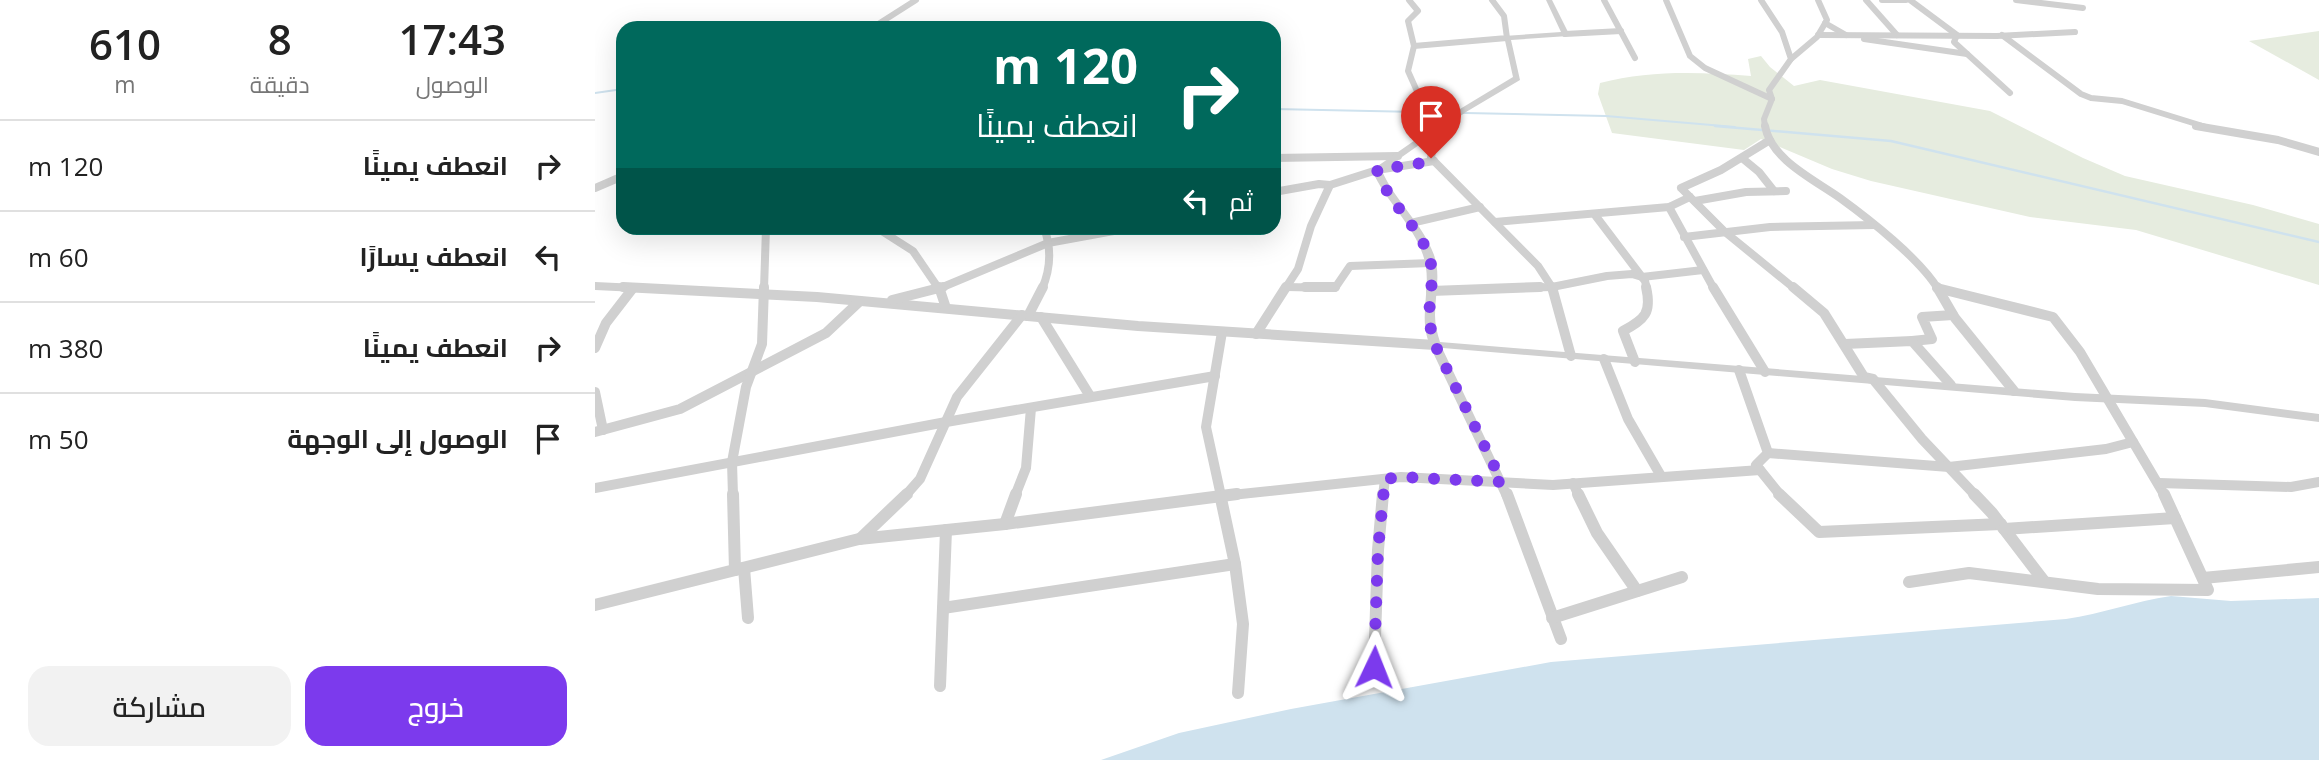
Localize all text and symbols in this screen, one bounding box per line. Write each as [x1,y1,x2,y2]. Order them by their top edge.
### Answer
text: 8 [268,10,292,67]
text: 17:43 [399,10,506,67]
text: 610 [89,15,161,72]
text: 120 m [993,32,1138,98]
icon: right [1162,49,1253,140]
text: m [114,68,136,100]
text: دقيقة [250,68,310,100]
text: الوصول [416,68,489,100]
pin [1401,86,1461,158]
icon: arrive [1412,97,1450,135]
text: انعطف يمينًا [976,103,1138,146]
text: انعطف يمينًا [363,147,508,183]
icon: right [529,147,567,185]
text: 120 m [28,148,103,184]
icon: left [1177,182,1215,220]
text: ثم [1229,183,1253,219]
text: انعطف يسارًا [359,238,508,274]
icon: left [529,238,567,276]
text: 60 m [28,239,89,275]
text: انعطف يمينًا [363,329,508,365]
icon: right [529,329,567,367]
text: 380 m [28,330,103,366]
text: الوصول إلى الوجهة [287,420,508,456]
icon: arrive [529,420,567,458]
text: 50 m [28,421,89,457]
position arrow [1337,630,1411,704]
button: مشاركة [28,666,291,746]
button: خروج [305,666,567,746]

